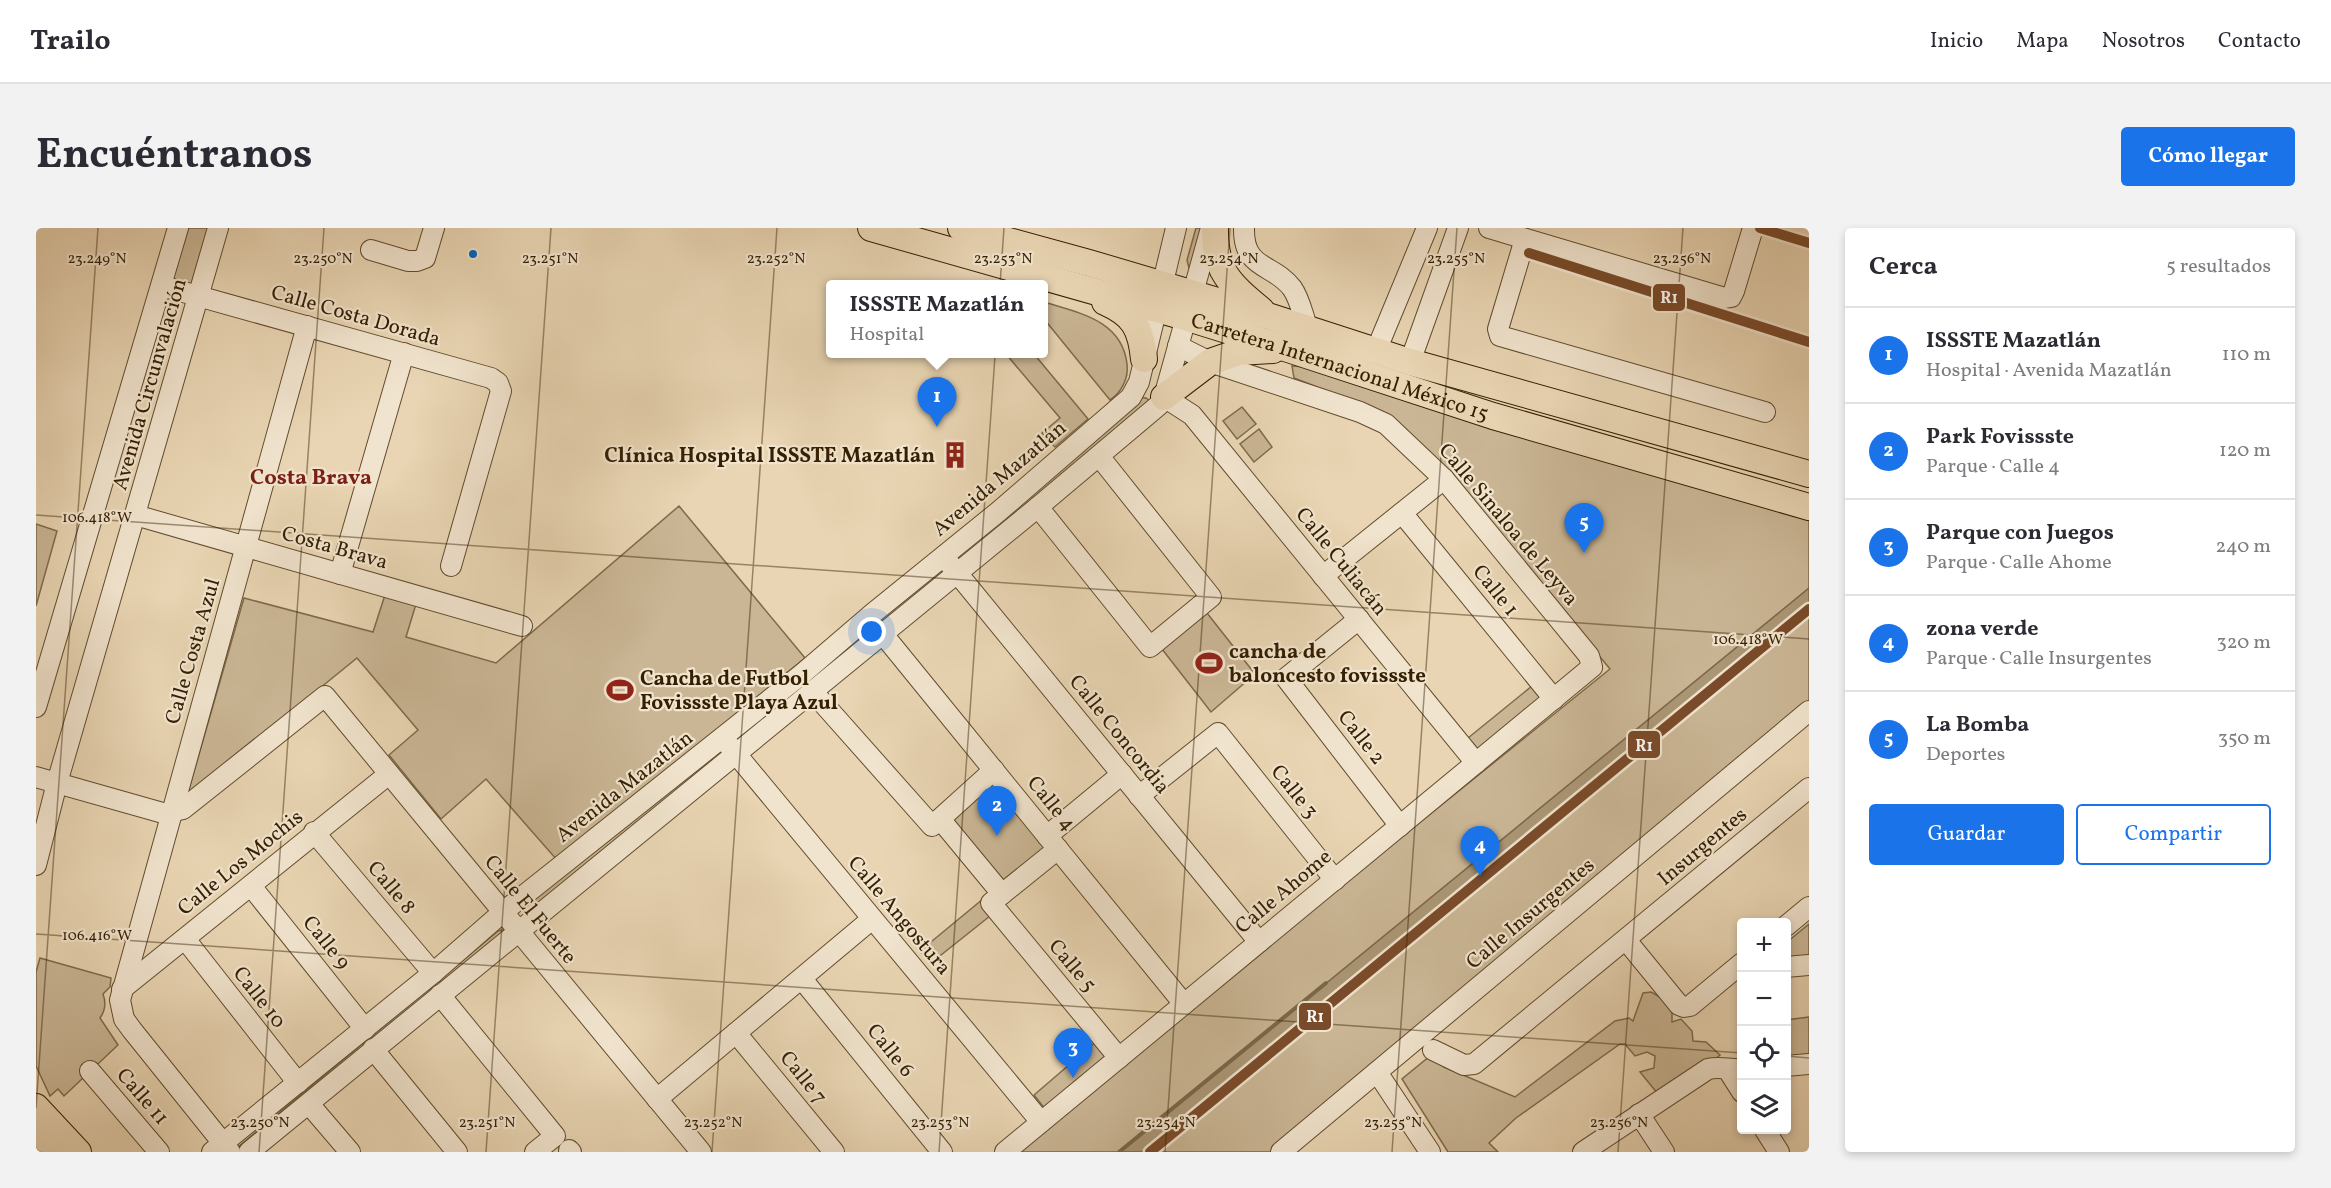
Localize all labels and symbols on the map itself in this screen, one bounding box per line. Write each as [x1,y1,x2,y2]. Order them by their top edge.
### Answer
unlabelled marker [467,248,479,260]
text: 23.249°N [67,249,127,270]
text: 23.250°N [293,249,353,270]
text: 23.251°N [522,249,578,270]
text: 23.252°N [747,249,805,270]
text: 23.253°N [974,249,1032,270]
text: 23.254°N [1199,249,1259,270]
text: 23.255°N [1427,249,1485,270]
text: 23.256°N [1653,249,1711,270]
street label: Avenida Circunvalación [106,275,195,494]
street label: Calle Costa Dorada [268,278,444,354]
line badge: R1 [1652,283,1686,312]
text: R1 [1660,288,1678,310]
street label: Carretera Internacional México 15 [1187,307,1492,430]
pin: 1 [918,378,956,427]
street label: Avenida Mazatlán [927,414,1073,544]
street label: Calle Sinaloa de Leyva [1431,437,1585,613]
building icon: Clínica Hospital ISSSTE Mazatlán [940,440,970,470]
place label: Clínica Hospital ISSSTE Mazatlán [604,442,935,471]
district label: Costa Brava [250,463,372,494]
street label: Calle Culiacán [1288,502,1394,622]
pin: 5 [1564,504,1604,553]
text: 106.418°W [62,508,132,529]
street label: Costa Brava [278,519,391,577]
street label: Calle 1 [1465,559,1525,623]
street label: Calle Costa Azul [159,575,228,728]
your location [857,617,886,646]
text: 106.418°W [1713,630,1783,651]
place label: cancha de baloncesto fovissste [1229,638,1426,691]
sports icon: cancha de baloncesto fovissste [1194,648,1224,678]
place label: Cancha de Futbol Fovissste Playa Azul [640,665,838,718]
street label: Calle Concordia [1062,669,1176,801]
sports icon: Cancha de Futbol Fovissste Playa Azul [605,675,635,705]
street label: Calle 2 [1330,705,1391,771]
street label: Avenida Mazatlán [550,724,700,850]
line badge: R1 [1627,730,1661,759]
text: R1 [1635,736,1653,758]
street label: Calle 3 [1263,759,1325,825]
street label: Calle 4 [1020,770,1082,838]
pin: 2 [978,786,1016,836]
street label: Insurgentes [1652,801,1754,893]
street label: Calle Los Mochis [172,803,310,923]
pin: 4 [1460,826,1500,876]
street label: Calle Ahome [1229,843,1338,941]
street label: Calle El Fuerte [477,849,583,971]
street label: Calle Angostura [840,850,957,982]
street label: Calle Insurgentes [1460,852,1602,977]
street label: Calle 8 [360,855,422,921]
street label: Calle 9 [295,910,357,976]
text: 106.416°W [62,926,132,947]
street label: Calle 5 [1041,933,1103,999]
street label: Calle 10 [225,961,292,1035]
line badge: R1 [1298,1002,1332,1031]
text: R1 [1306,1007,1324,1029]
street label: Calle 6 [859,1018,920,1084]
pin: 3 [1054,1028,1092,1078]
street label: Calle 7 [772,1045,833,1111]
street label: Calle 11 [109,1062,175,1132]
text: 23.250°N [230,1113,290,1134]
text: 23.251°N [459,1113,515,1134]
text: 23.252°N [684,1113,742,1134]
text: 23.253°N [911,1113,969,1134]
text: 23.254°N [1136,1113,1196,1134]
text: 23.255°N [1364,1113,1422,1134]
text: 23.256°N [1590,1113,1648,1134]

